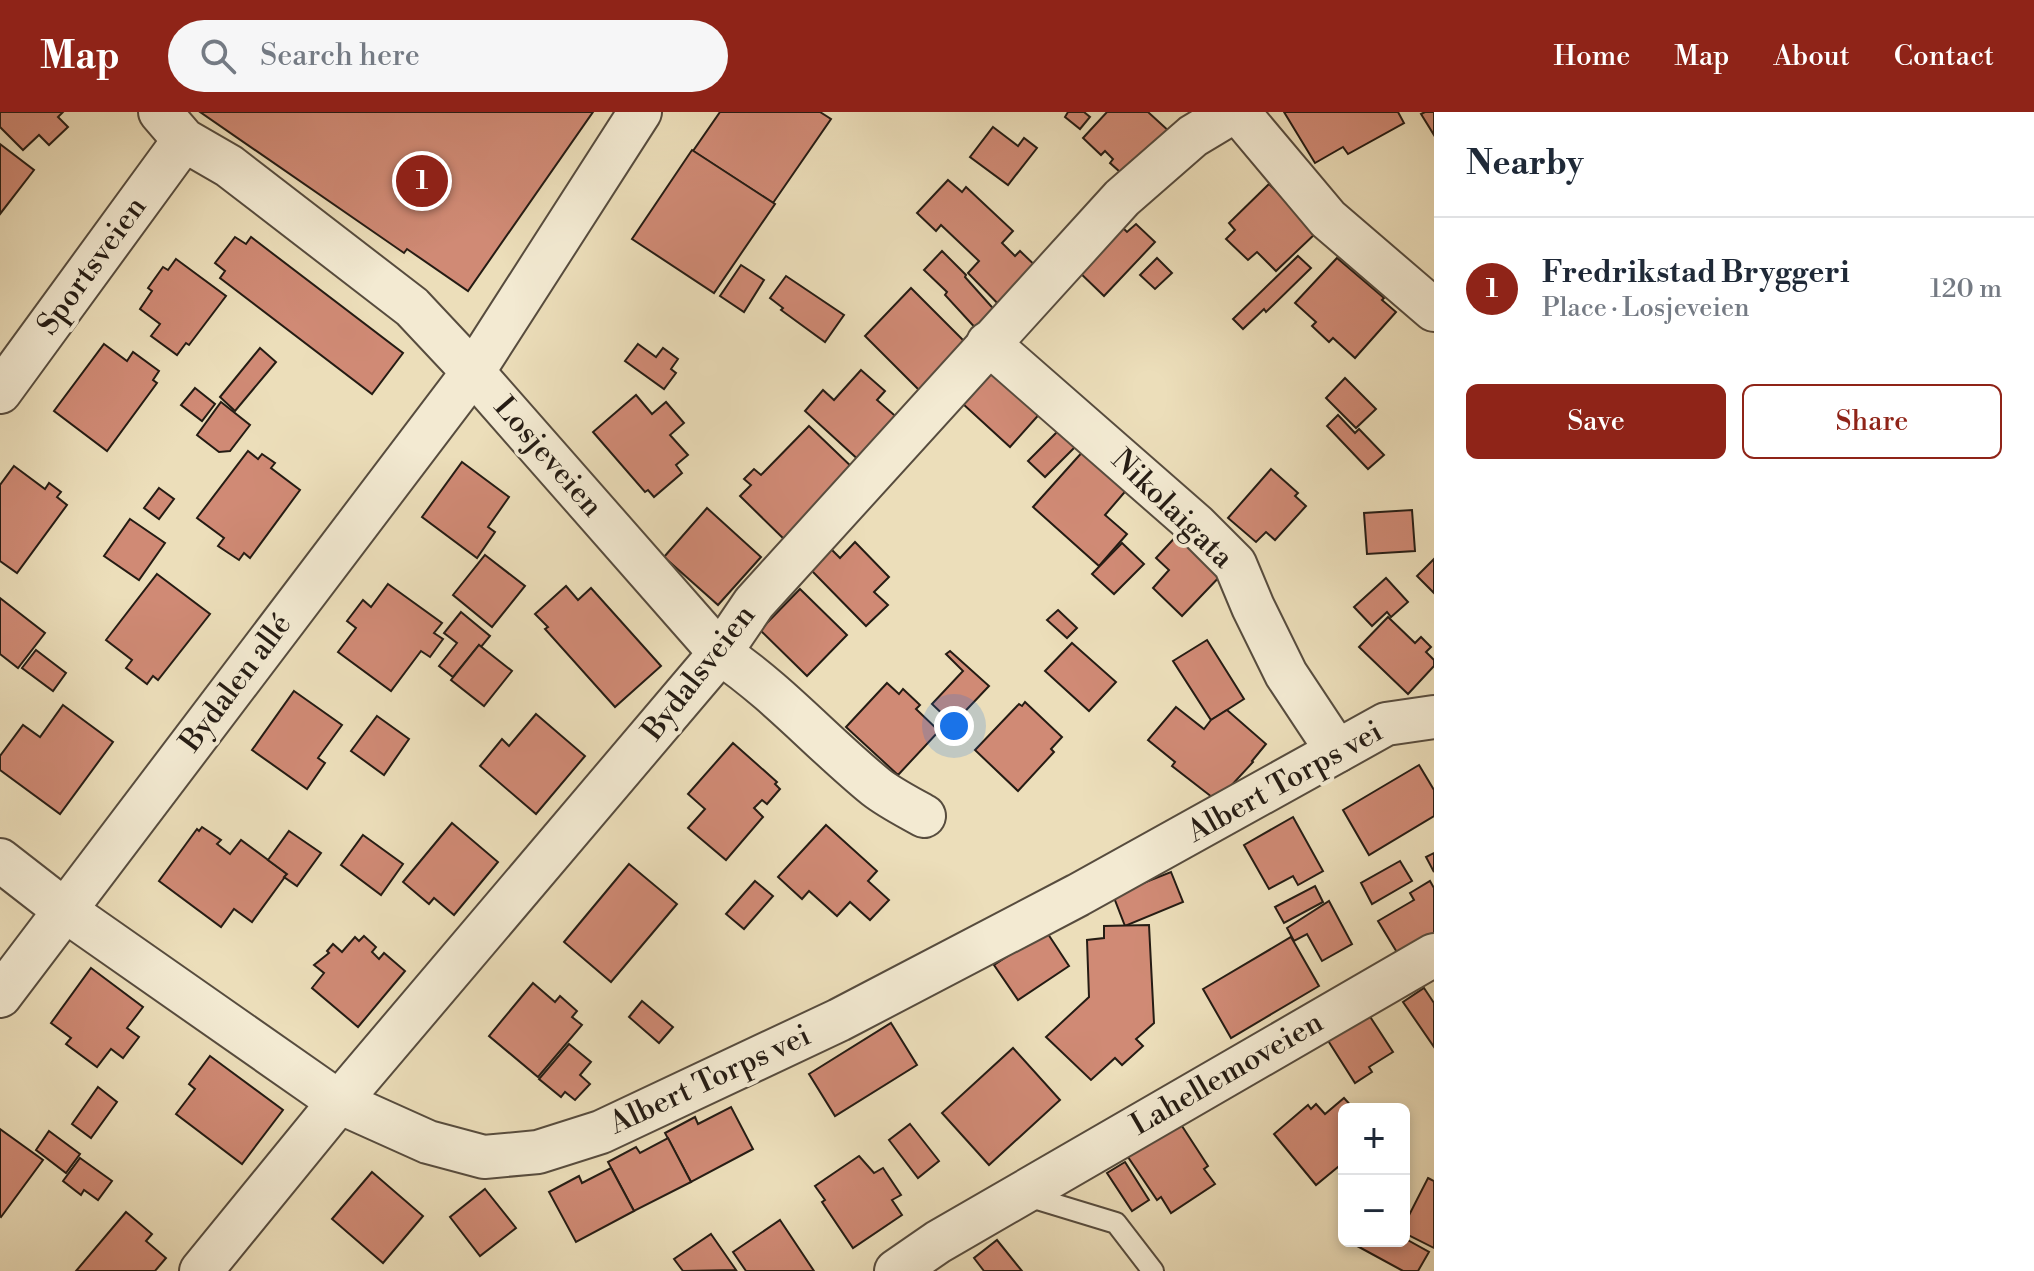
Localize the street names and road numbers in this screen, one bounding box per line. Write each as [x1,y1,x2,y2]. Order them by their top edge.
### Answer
street label: Sportsveien [29,189,155,343]
street label: Losjeveien [485,389,611,525]
street label: Nikolaigata [1103,441,1242,577]
street label: Bydalsveien [634,597,764,749]
street label: Bydalen allé [171,607,300,760]
street label: Albert Torps vei [1180,713,1389,852]
street label: Lahellemoveien [1124,1003,1330,1144]
street label: Albert Torps vei [602,1017,817,1144]

